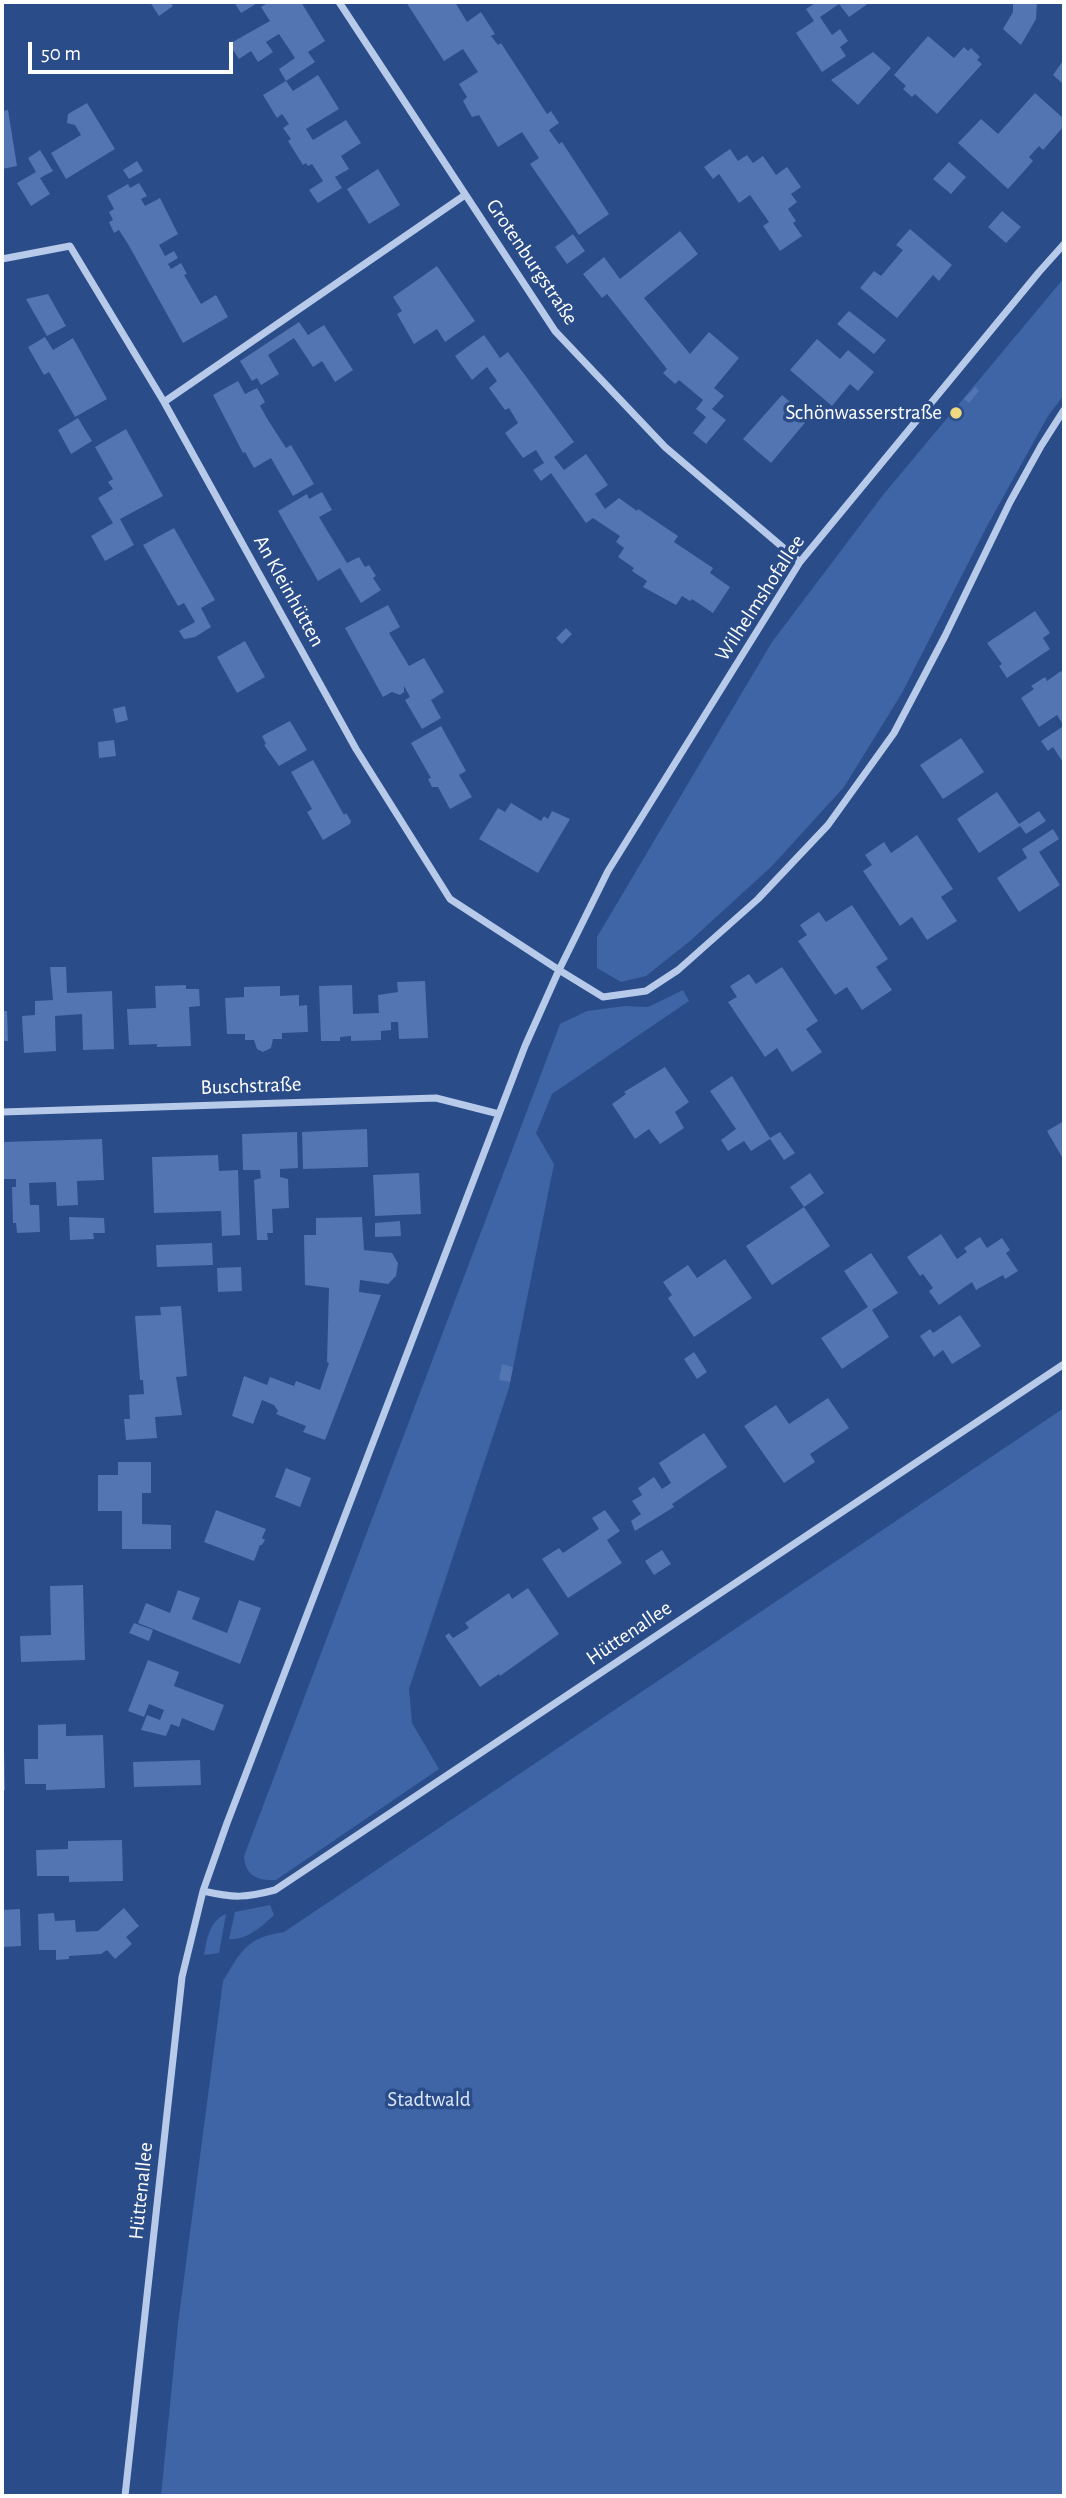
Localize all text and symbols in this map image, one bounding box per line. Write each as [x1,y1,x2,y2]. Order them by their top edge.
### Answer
scale bar [32,28,236,72]
text: 50 m [41,43,81,64]
street label: Grotenburgstraße [481,194,583,330]
place label: Schönwasserstraße [785,400,942,426]
marker: Schönwasserstraße [948,405,964,421]
street label: Wilhelmshofallee [710,530,810,666]
street label: An Kleinhütten [248,531,330,651]
street label: Buschstraße [200,1072,302,1100]
street label: Hüttenallee [581,1595,677,1671]
park label: Stadtwald [387,2087,471,2113]
street label: Hüttenallee [123,2141,159,2241]

